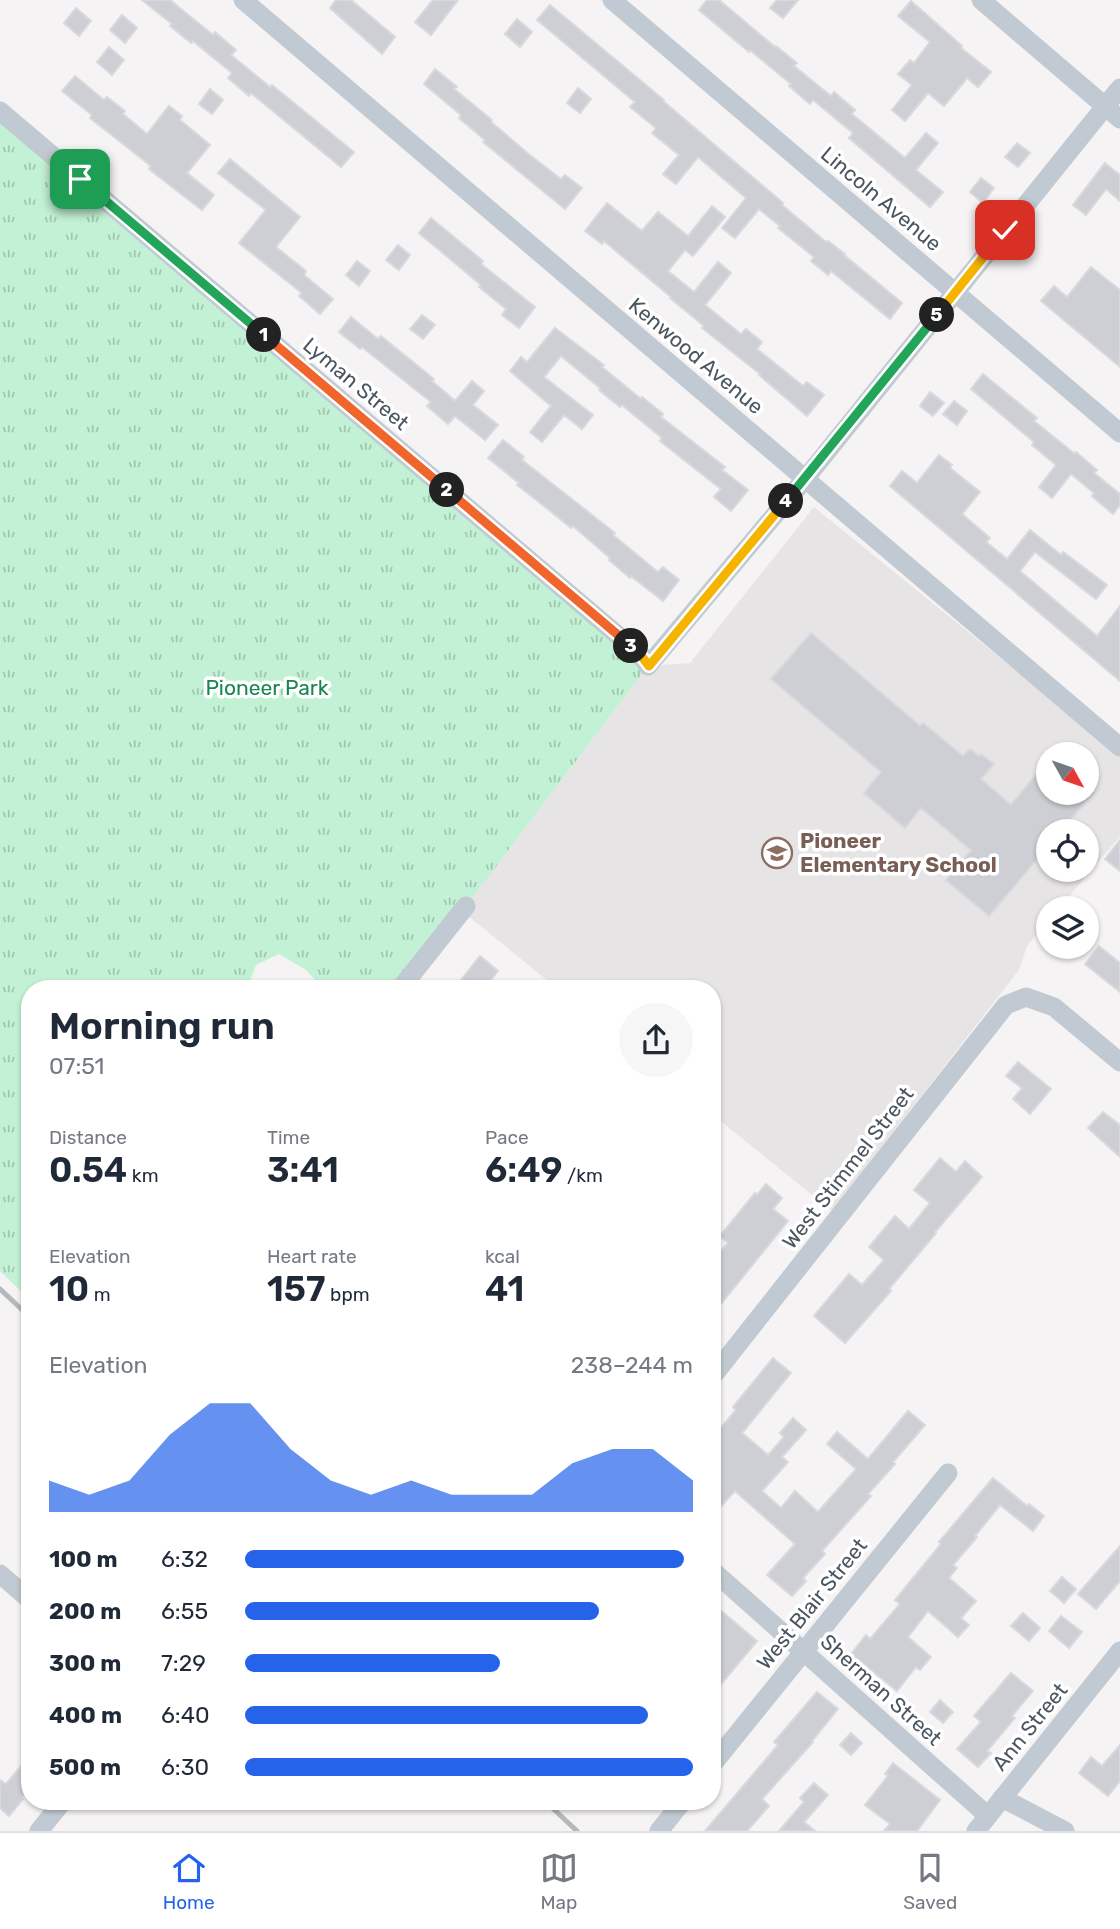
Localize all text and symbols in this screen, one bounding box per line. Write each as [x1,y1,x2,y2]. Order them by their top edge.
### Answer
street label: Lincoln Avenue [816,141,947,256]
pin [50,149,110,209]
icon: arrive [61,160,99,198]
pin [975,200,1035,260]
icon: check [986,211,1024,249]
street label: Kenwood Avenue [624,292,769,419]
pin: 5 [920,298,954,332]
text: 5 [930,303,943,326]
pin: 1 [246,318,282,352]
text: 1 [259,323,268,346]
street label: Lyman Street [298,332,414,435]
pin: 2 [430,472,464,508]
text: 2 [440,478,453,501]
pin: 4 [768,484,804,518]
text: 4 [779,489,792,512]
pin: 3 [614,628,648,664]
text: 3 [624,634,637,657]
park label: Pioneer Park [205,675,329,700]
north arrow [1036,742,1099,805]
map controls [1036,742,1099,959]
button: locate [1036,819,1099,882]
place label: Pioneer Elementary School [800,828,997,877]
school or university icon: Pioneer Elementary School [760,836,794,870]
button: layers [1036,896,1099,959]
text: Morning run [49,1003,275,1049]
button: share [619,1003,693,1077]
text: 07:51 [49,1052,104,1080]
street label: West Stimmel Street [777,1082,919,1254]
text: Distance [49,1126,127,1149]
text: Time [267,1126,310,1149]
text: Pace [485,1126,529,1149]
text: 0.54 [49,1149,127,1191]
text: 3:41 [267,1149,339,1191]
text: 6:49 [485,1149,562,1191]
text: km [127,1164,159,1187]
text: /km [562,1164,603,1187]
text: Elevation [49,1245,130,1268]
text: Heart rate [267,1245,357,1268]
text: kcal [485,1245,520,1268]
text: 10 [49,1268,89,1310]
text: 157 [267,1268,325,1310]
text: 41 [485,1268,524,1310]
text: m [89,1283,111,1306]
text: bpm [325,1283,370,1306]
text: Elevation [49,1351,148,1379]
text: 238–244 m [571,1351,693,1379]
street label: West Blair Street [751,1533,872,1674]
text: 100 m [49,1545,118,1573]
text: 6:32 [161,1545,208,1573]
text: 200 m [49,1597,121,1625]
text: 6:55 [161,1597,208,1625]
street label: Sherman Street [816,1629,947,1751]
text: 300 m [49,1649,121,1677]
text: 7:29 [161,1649,206,1677]
street label: Ann Street [987,1678,1072,1776]
text: 400 m [49,1701,122,1729]
text: 6:40 [161,1701,210,1729]
text: 500 m [49,1753,121,1781]
text: 6:30 [161,1753,209,1781]
tab: Home [163,1849,215,1914]
tab: Map [540,1849,578,1914]
tab: Saved [903,1849,957,1914]

